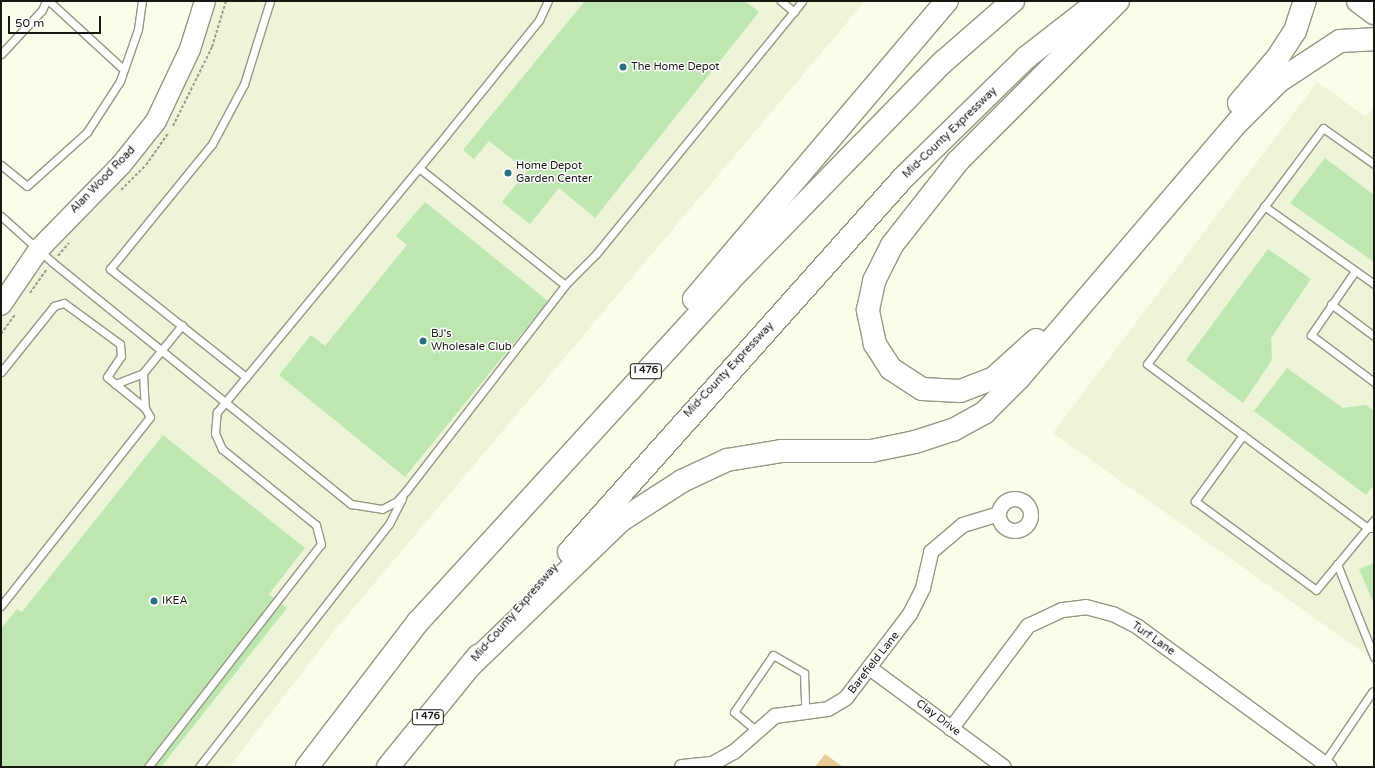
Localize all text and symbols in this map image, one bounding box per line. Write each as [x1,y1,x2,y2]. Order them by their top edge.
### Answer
scale bar [10,8,103,34]
text: 50 m [15,16,44,30]
place label: The Home Depot [631,60,720,74]
marker: The Home Depot [618,62,628,72]
street label: Mid-County Expressway [900,85,1000,181]
street label: Alan Wood Road [68,144,138,216]
place label: Home Depot Garden Center [516,160,592,186]
marker: Home Depot Garden Center [503,168,513,178]
street label: Mid-County Expressway [681,320,777,420]
place label: BJ's Wholesale Club [431,328,512,354]
marker: BJ's Wholesale Club [418,336,428,346]
road number: I 476 [629,363,663,379]
street label: Mid-County Expressway [469,561,561,665]
place label: IKEA [162,594,188,608]
marker: IKEA [149,596,159,606]
street label: Turf Lane [1129,619,1177,659]
street label: Barefield Lane [846,629,902,697]
street label: Clay Drive [913,697,963,739]
road number: I 476 [411,709,445,725]

